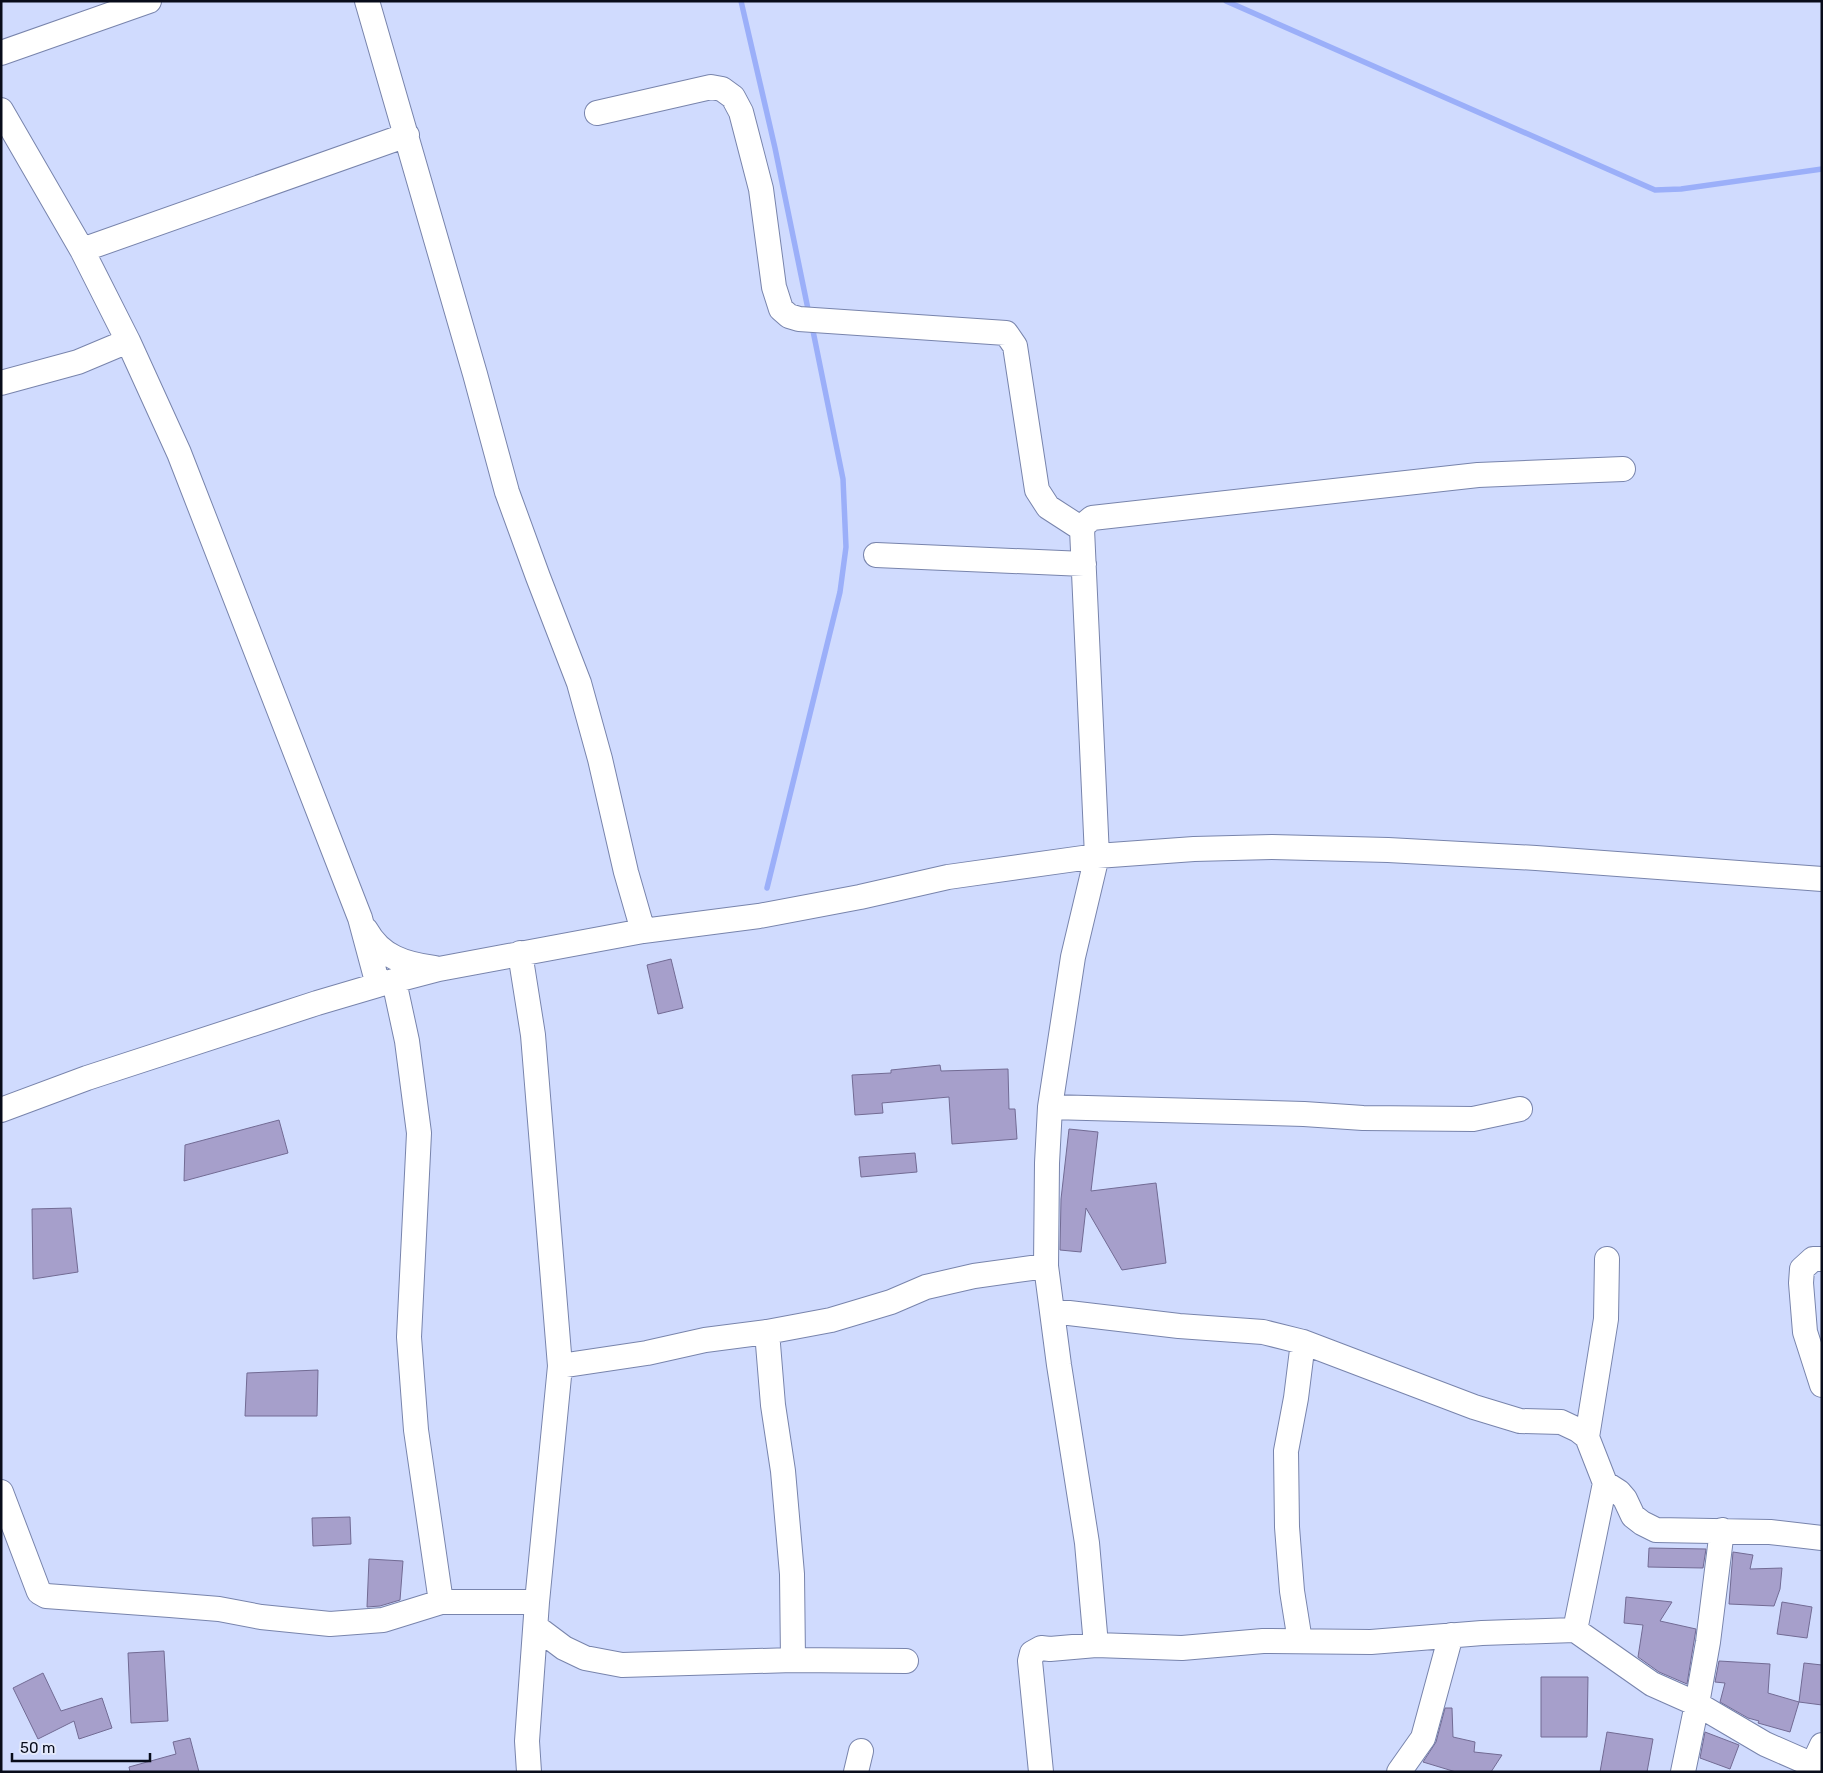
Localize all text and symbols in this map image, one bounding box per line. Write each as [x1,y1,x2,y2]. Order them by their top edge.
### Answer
scale bar [12,1730,150,1762]
text: 50 m [20,1739,55,1757]

